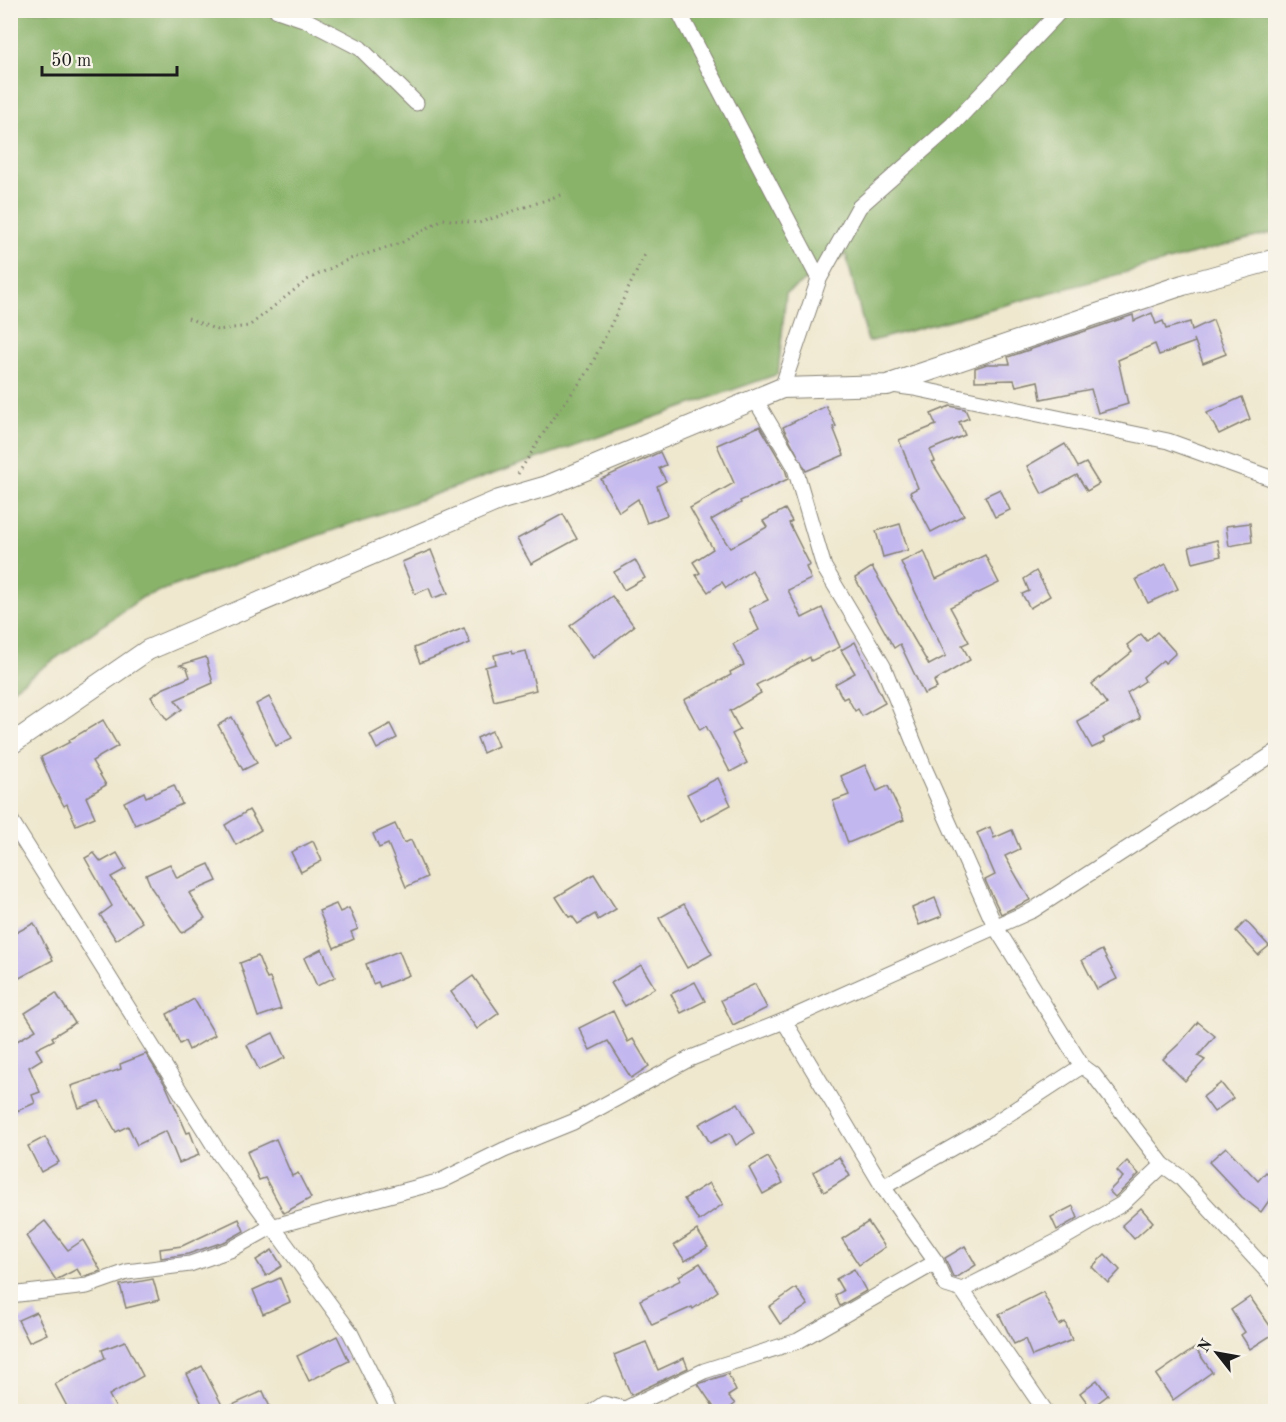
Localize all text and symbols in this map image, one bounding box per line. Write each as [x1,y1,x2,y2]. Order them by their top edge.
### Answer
scale bar [42,39,177,77]
text: 50 m [51,52,91,70]
north arrow [1187,1323,1247,1383]
text: N [1196,1336,1216,1356]

